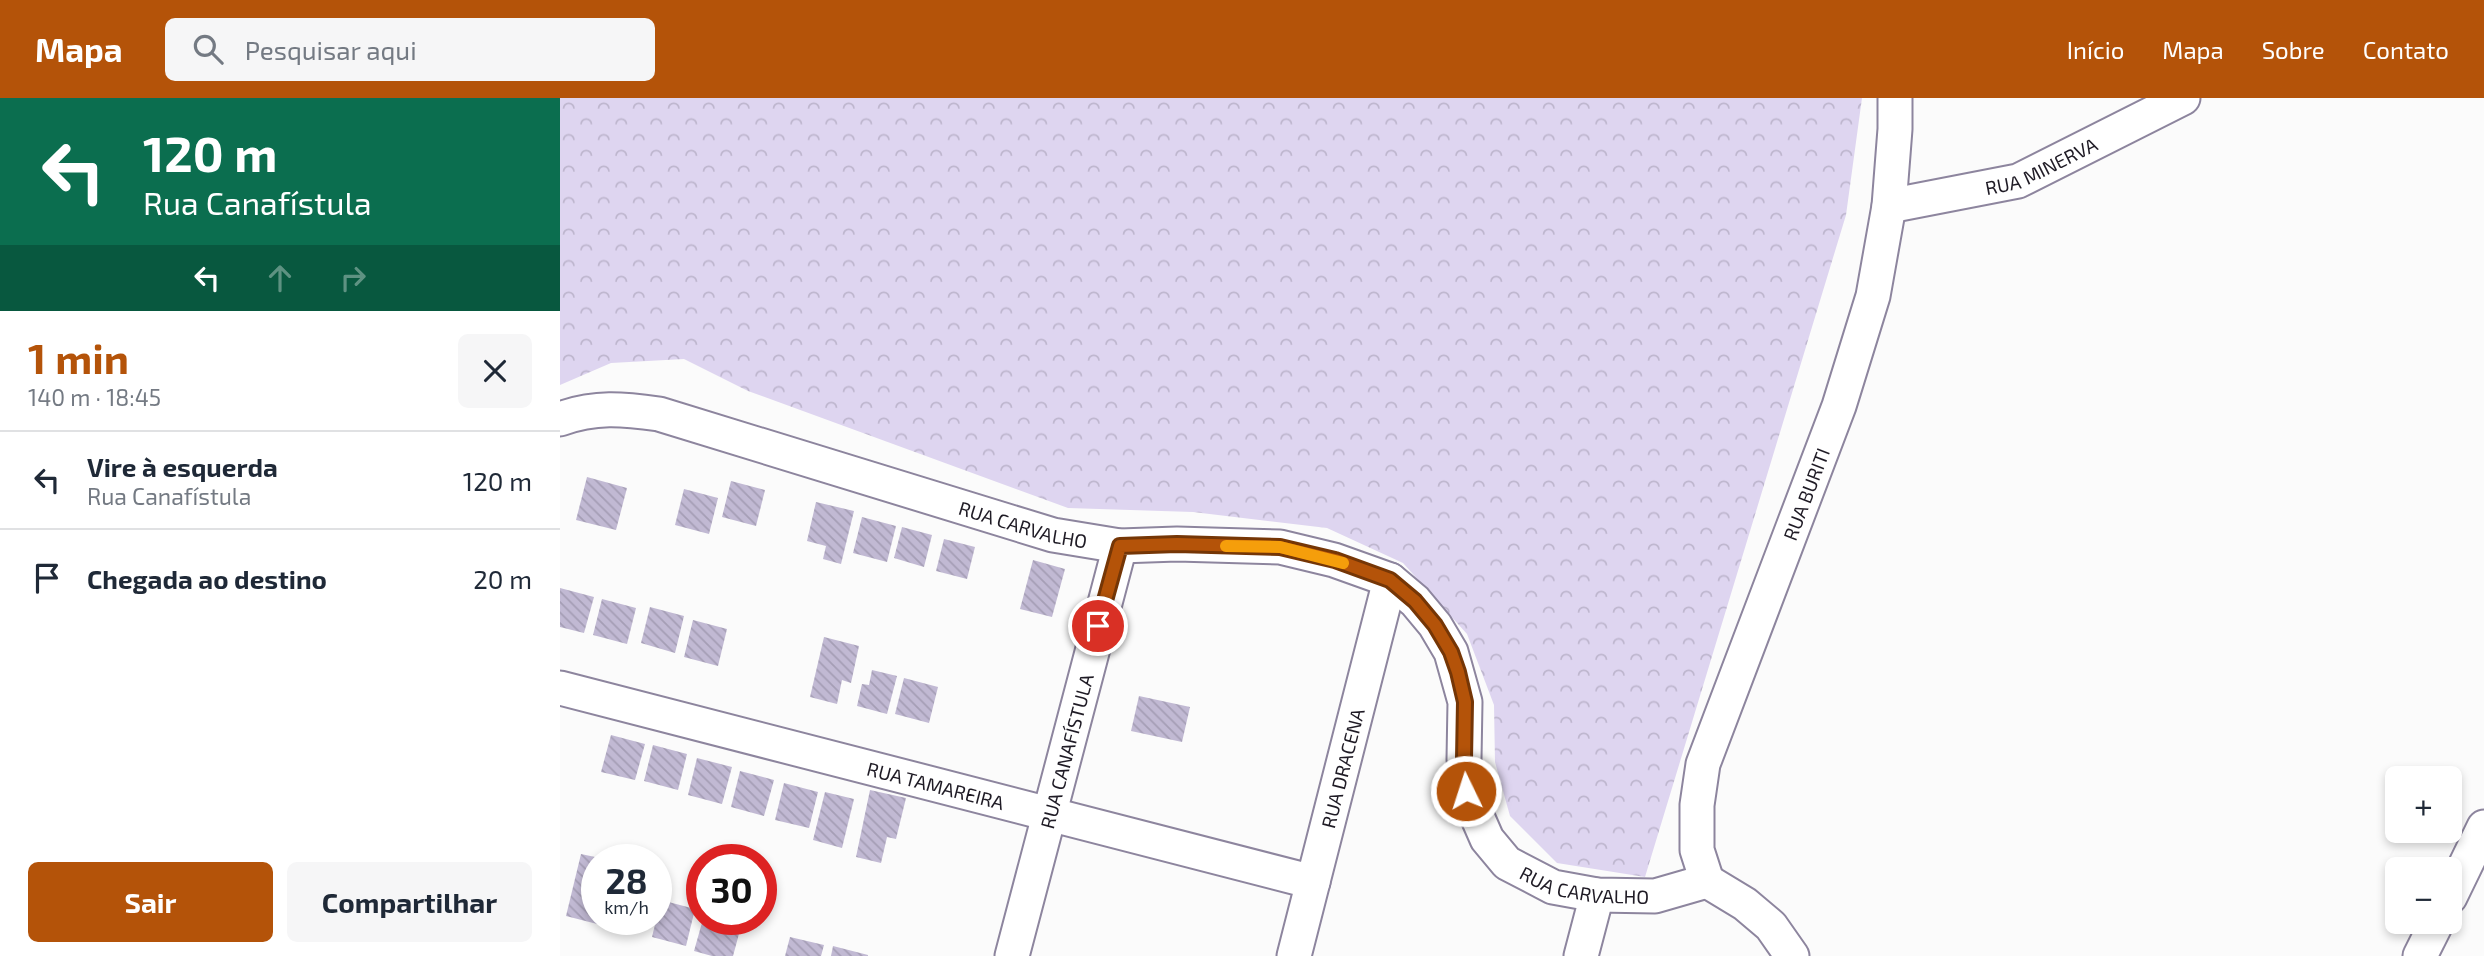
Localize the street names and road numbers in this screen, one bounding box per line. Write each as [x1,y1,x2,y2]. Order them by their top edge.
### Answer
street label: RUA MINERVA [1983,132,2101,199]
street label: RUA BURITI [1778,444,1834,543]
street label: RUA CARVALHO [956,495,1089,552]
street label: RUA CANAFÍSTULA [1035,671,1097,831]
street label: RUA DRACENA [1316,706,1368,830]
street label: RUA TAMAREIRA [865,756,1007,814]
street label: RUA CARVALHO [1516,860,1649,907]

